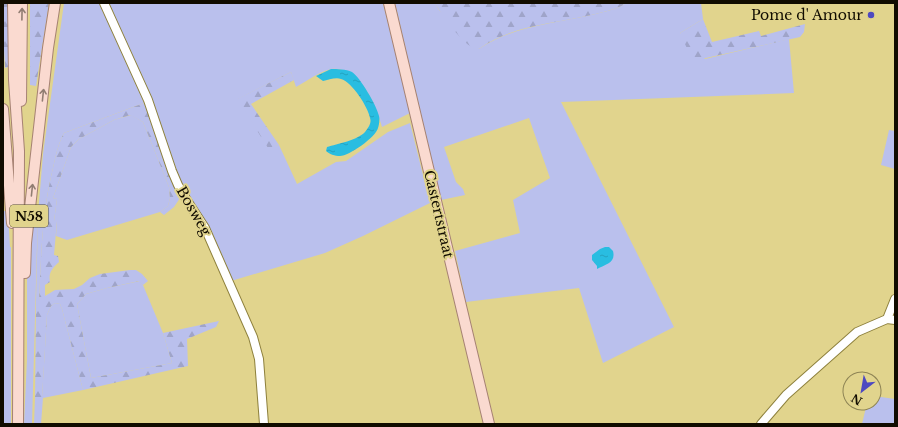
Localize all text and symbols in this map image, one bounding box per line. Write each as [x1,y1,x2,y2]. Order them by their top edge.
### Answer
place label: Pome d' Amour [751,6,863,24]
one-way arrow [18,8,25,21]
marker: Pome d' Amour [866,10,876,20]
one-way arrow [39,89,46,102]
street label: Castertstraat [420,168,458,260]
street label: Bosweg [173,183,216,240]
one-way arrow [28,184,36,197]
road number: N58 [10,205,48,227]
north arrow [842,371,882,411]
text: N [848,391,865,408]

